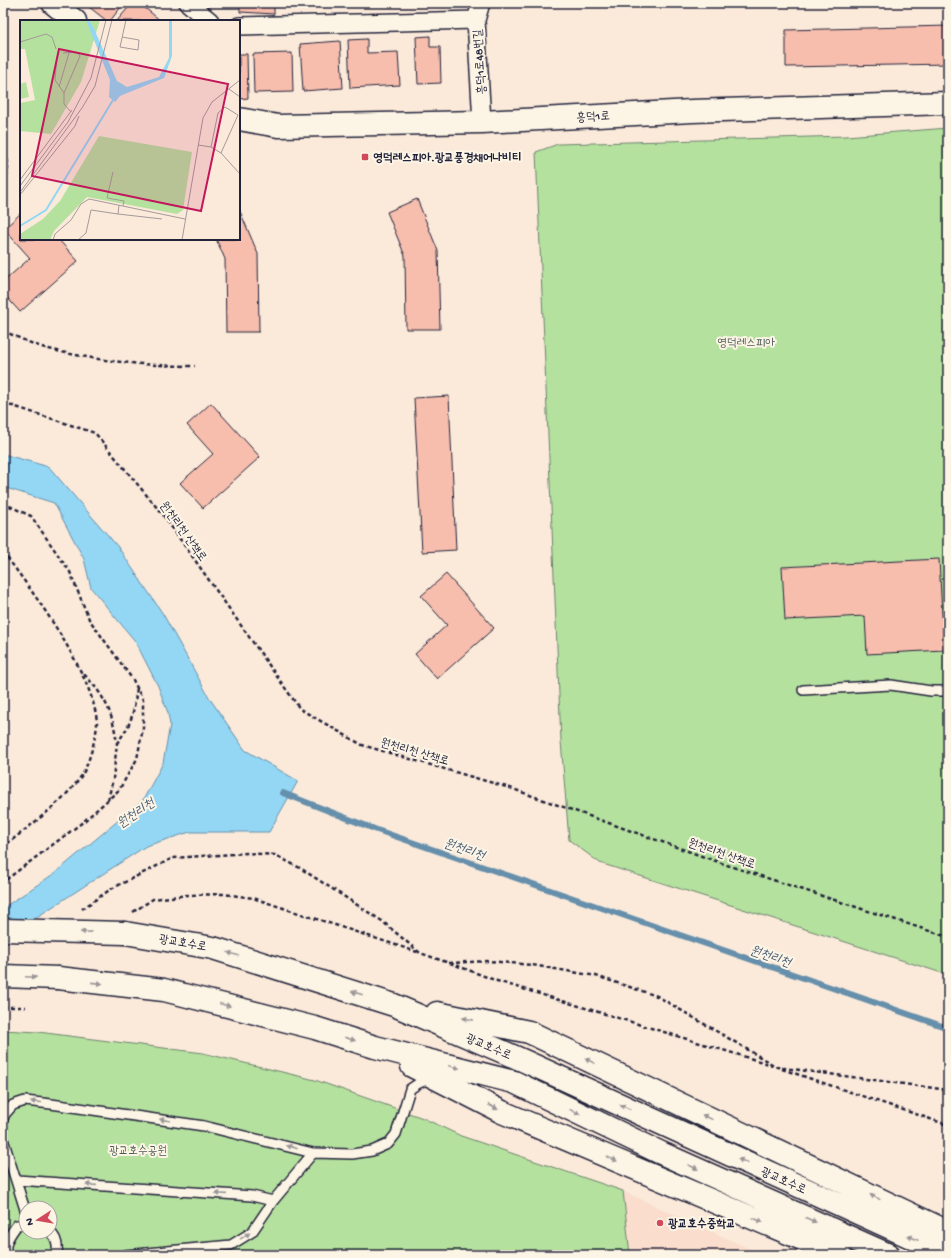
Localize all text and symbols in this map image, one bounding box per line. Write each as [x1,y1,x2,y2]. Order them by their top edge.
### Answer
inset map [20,20,240,240]
street label: 흥덕1로48번길 [471,28,490,95]
street label: 흥덕1로 [576,109,610,126]
place label: 영덕레스피아.광교풍경채어나비티 [373,151,522,166]
marker: 영덕레스피아.광교풍경채어나비티 [360,152,370,162]
park label: 영덕레스피아 [717,337,775,351]
street label: 원천리천 산책로 [156,500,209,565]
street label: 원천리천 산책로 [379,736,450,769]
water label: 원천리천 [115,795,159,832]
water label: 원천리천 [442,836,488,865]
street label: 원천리천 산책로 [686,837,757,873]
one-way arrow [79,929,92,935]
street label: 광교호수로 [158,932,208,955]
water label: 원천리천 [748,943,794,972]
one-way arrow [227,951,239,957]
one-way arrow [25,974,38,980]
one-way arrow [91,979,103,986]
one-way arrow [351,989,363,995]
one-way arrow [219,1002,231,1008]
one-way arrow [462,1016,474,1022]
street label: 광교호수로 [463,1031,514,1064]
one-way arrow [344,1036,356,1042]
one-way arrow [584,1058,596,1064]
one-way arrow [447,1065,460,1071]
one-way arrow [30,1099,42,1106]
one-way arrow [487,1104,499,1110]
one-way arrow [619,1104,631,1110]
one-way arrow [569,1109,581,1115]
one-way arrow [702,1114,713,1120]
one-way arrow [159,1117,171,1123]
park label: 광교호수공원 [109,1144,167,1159]
one-way arrow [285,1144,297,1150]
one-way arrow [607,1156,619,1162]
one-way arrow [738,1158,749,1164]
one-way arrow [687,1164,698,1170]
street label: 광교호수로 [758,1165,808,1198]
one-way arrow [85,1182,98,1189]
one-way arrow [215,1190,227,1197]
one-way arrow [869,1194,881,1200]
north arrow [18,1200,58,1240]
text: N [24,1217,37,1226]
place label: 광교호수중학교 [668,1217,736,1232]
one-way arrow [752,1217,763,1223]
one-way arrow [806,1217,817,1223]
marker: 광교호수중학교 [655,1218,665,1228]
one-way arrow [240,1232,250,1240]
one-way arrow [907,1235,918,1241]

